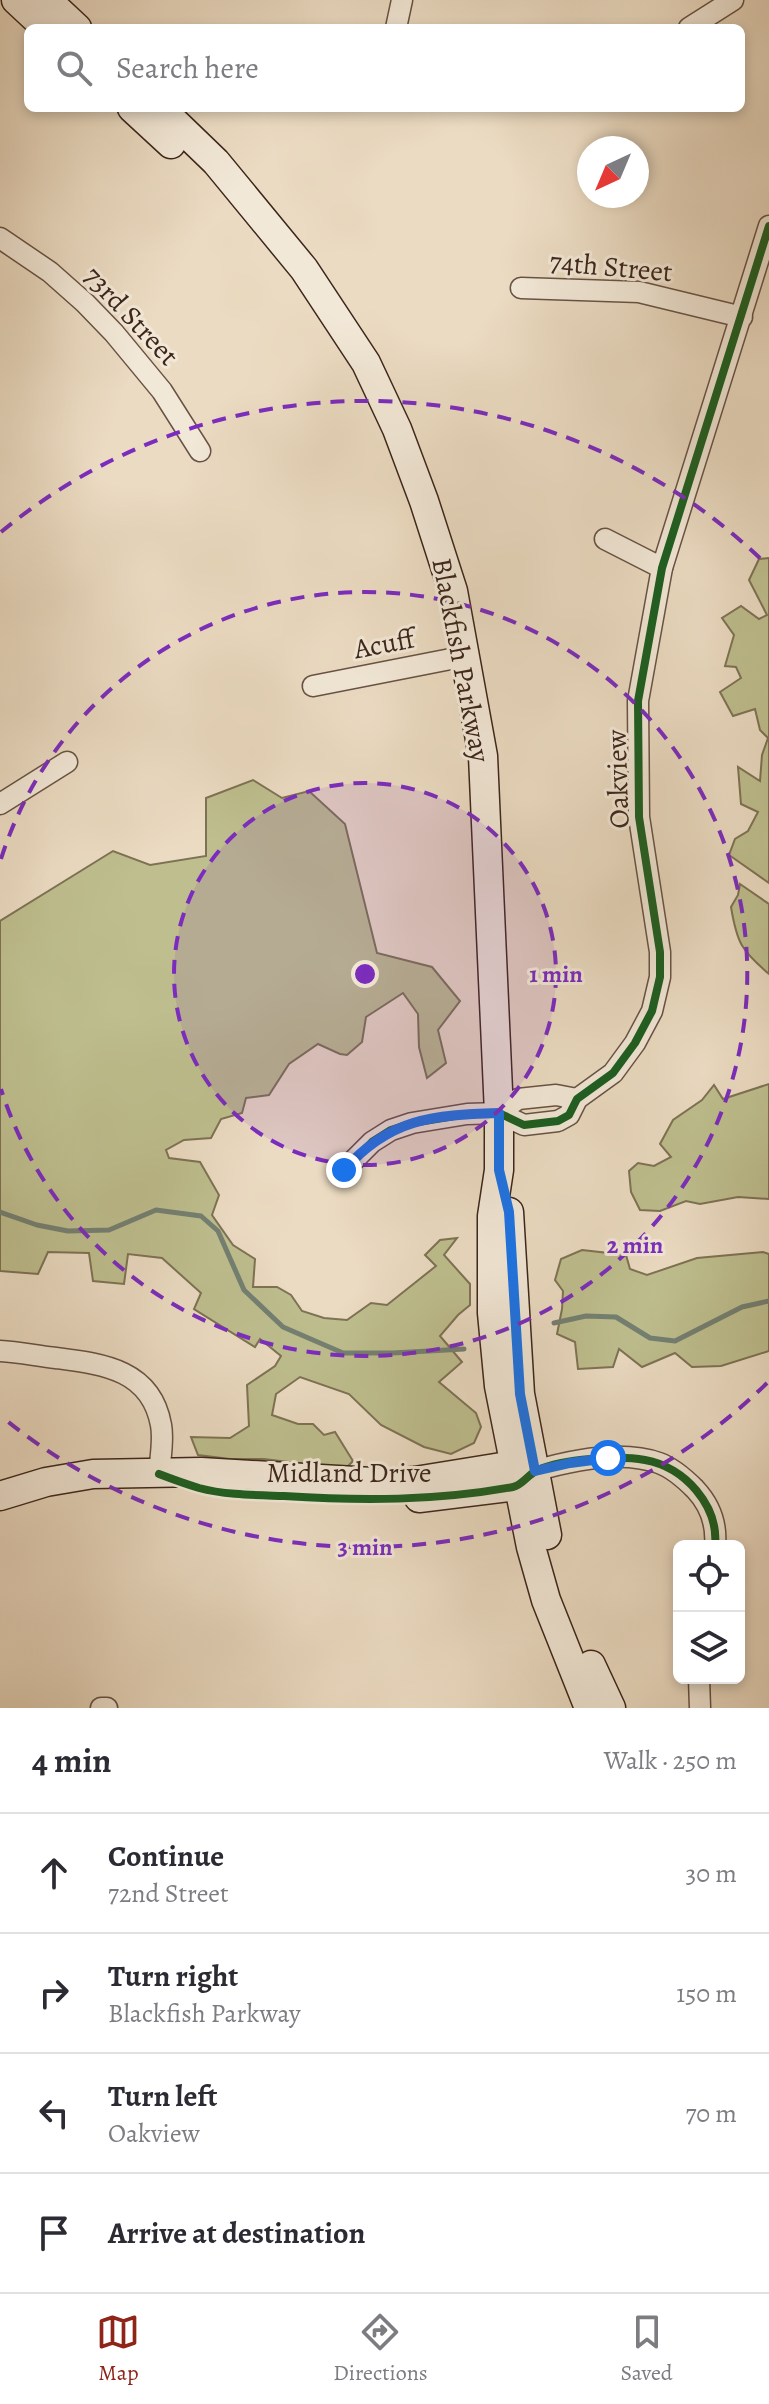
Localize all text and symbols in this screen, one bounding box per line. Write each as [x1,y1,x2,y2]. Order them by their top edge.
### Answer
search box [24,24,745,112]
icon: search [52,46,96,90]
text: Search here [116,48,259,88]
north arrow [577,136,649,208]
street label: 74th Street [548,243,674,291]
street label: 73rd Street [75,258,187,374]
street label: Blackfish Parkway [423,555,500,766]
street label: Acuff [350,619,421,669]
street label: Oakview [597,729,639,829]
text: 1 min [529,958,583,990]
centre of rings [351,960,379,988]
route end [326,1152,362,1188]
text: 2 min [607,1229,664,1261]
route start [590,1440,626,1476]
street label: Midland Drive [266,1454,432,1492]
text: 3 min [337,1531,393,1563]
map controls [673,1540,745,1684]
button: locate [673,1540,745,1612]
button: layers [673,1612,745,1684]
text: 4 min [32,1737,111,1784]
text: Walk · 250 m [604,1743,737,1778]
text: Continue [108,1836,224,1876]
icon: ahead [32,1851,76,1895]
text: 30 m [686,1856,737,1891]
text: 72nd Street [108,1876,229,1911]
text: Turn right [108,1956,238,1996]
icon: right [32,1971,76,2015]
text: 150 m [676,1976,737,2011]
text: Blackfish Parkway [108,1996,301,2031]
text: Turn left [108,2076,217,2116]
icon: left [32,2091,76,2135]
text: 70 m [685,2096,737,2131]
text: Oakview [108,2116,200,2151]
icon: arrive [32,2211,76,2255]
text: Arrive at destination [108,2213,365,2253]
tab: Map [96,2310,140,2388]
tab: Directions [333,2310,428,2388]
tab: Saved [620,2310,673,2388]

